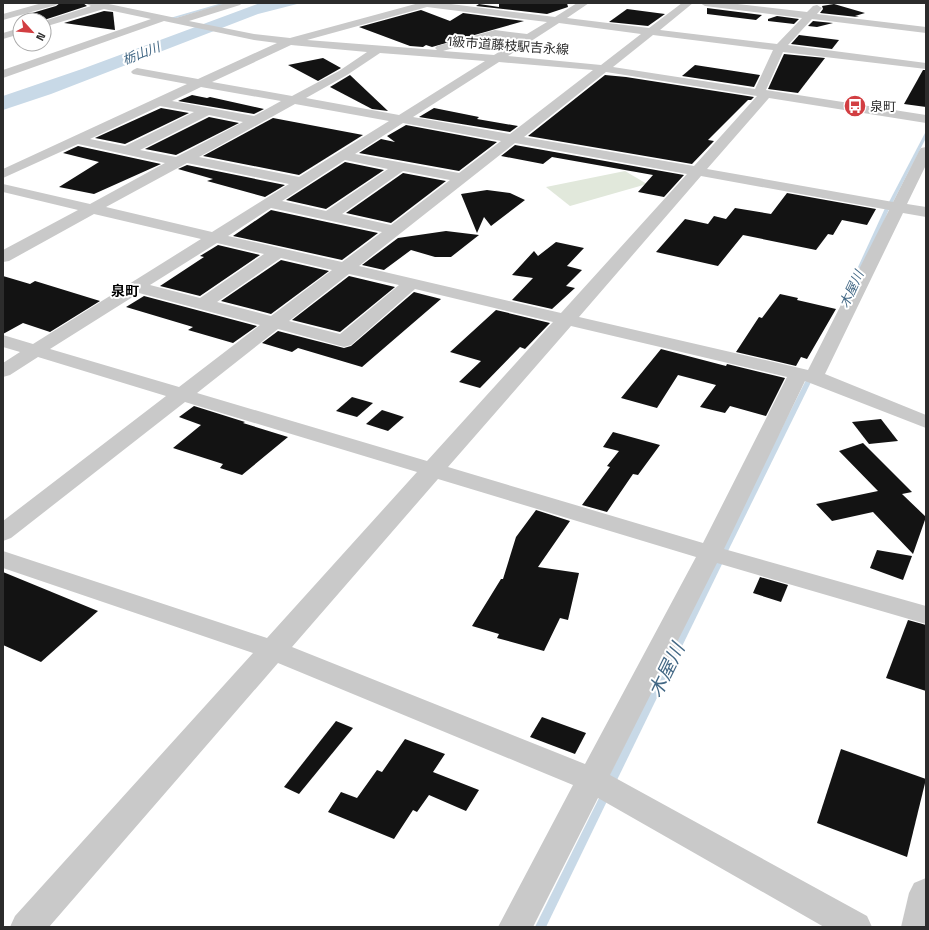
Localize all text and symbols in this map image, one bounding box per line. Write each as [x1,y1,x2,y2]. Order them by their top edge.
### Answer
north arrow [12,12,52,52]
text: N [33,30,49,43]
street label: 1級市道藤枝駅吉永線 [446,33,570,58]
water label: 栃山川 [120,38,164,68]
bus stop icon: 泉町 [842,93,868,119]
place label: 泉町 [870,98,896,115]
water label: 木屋川 [836,266,868,310]
district label: 泉町 [111,282,139,300]
water label: 木屋川 [643,637,691,701]

